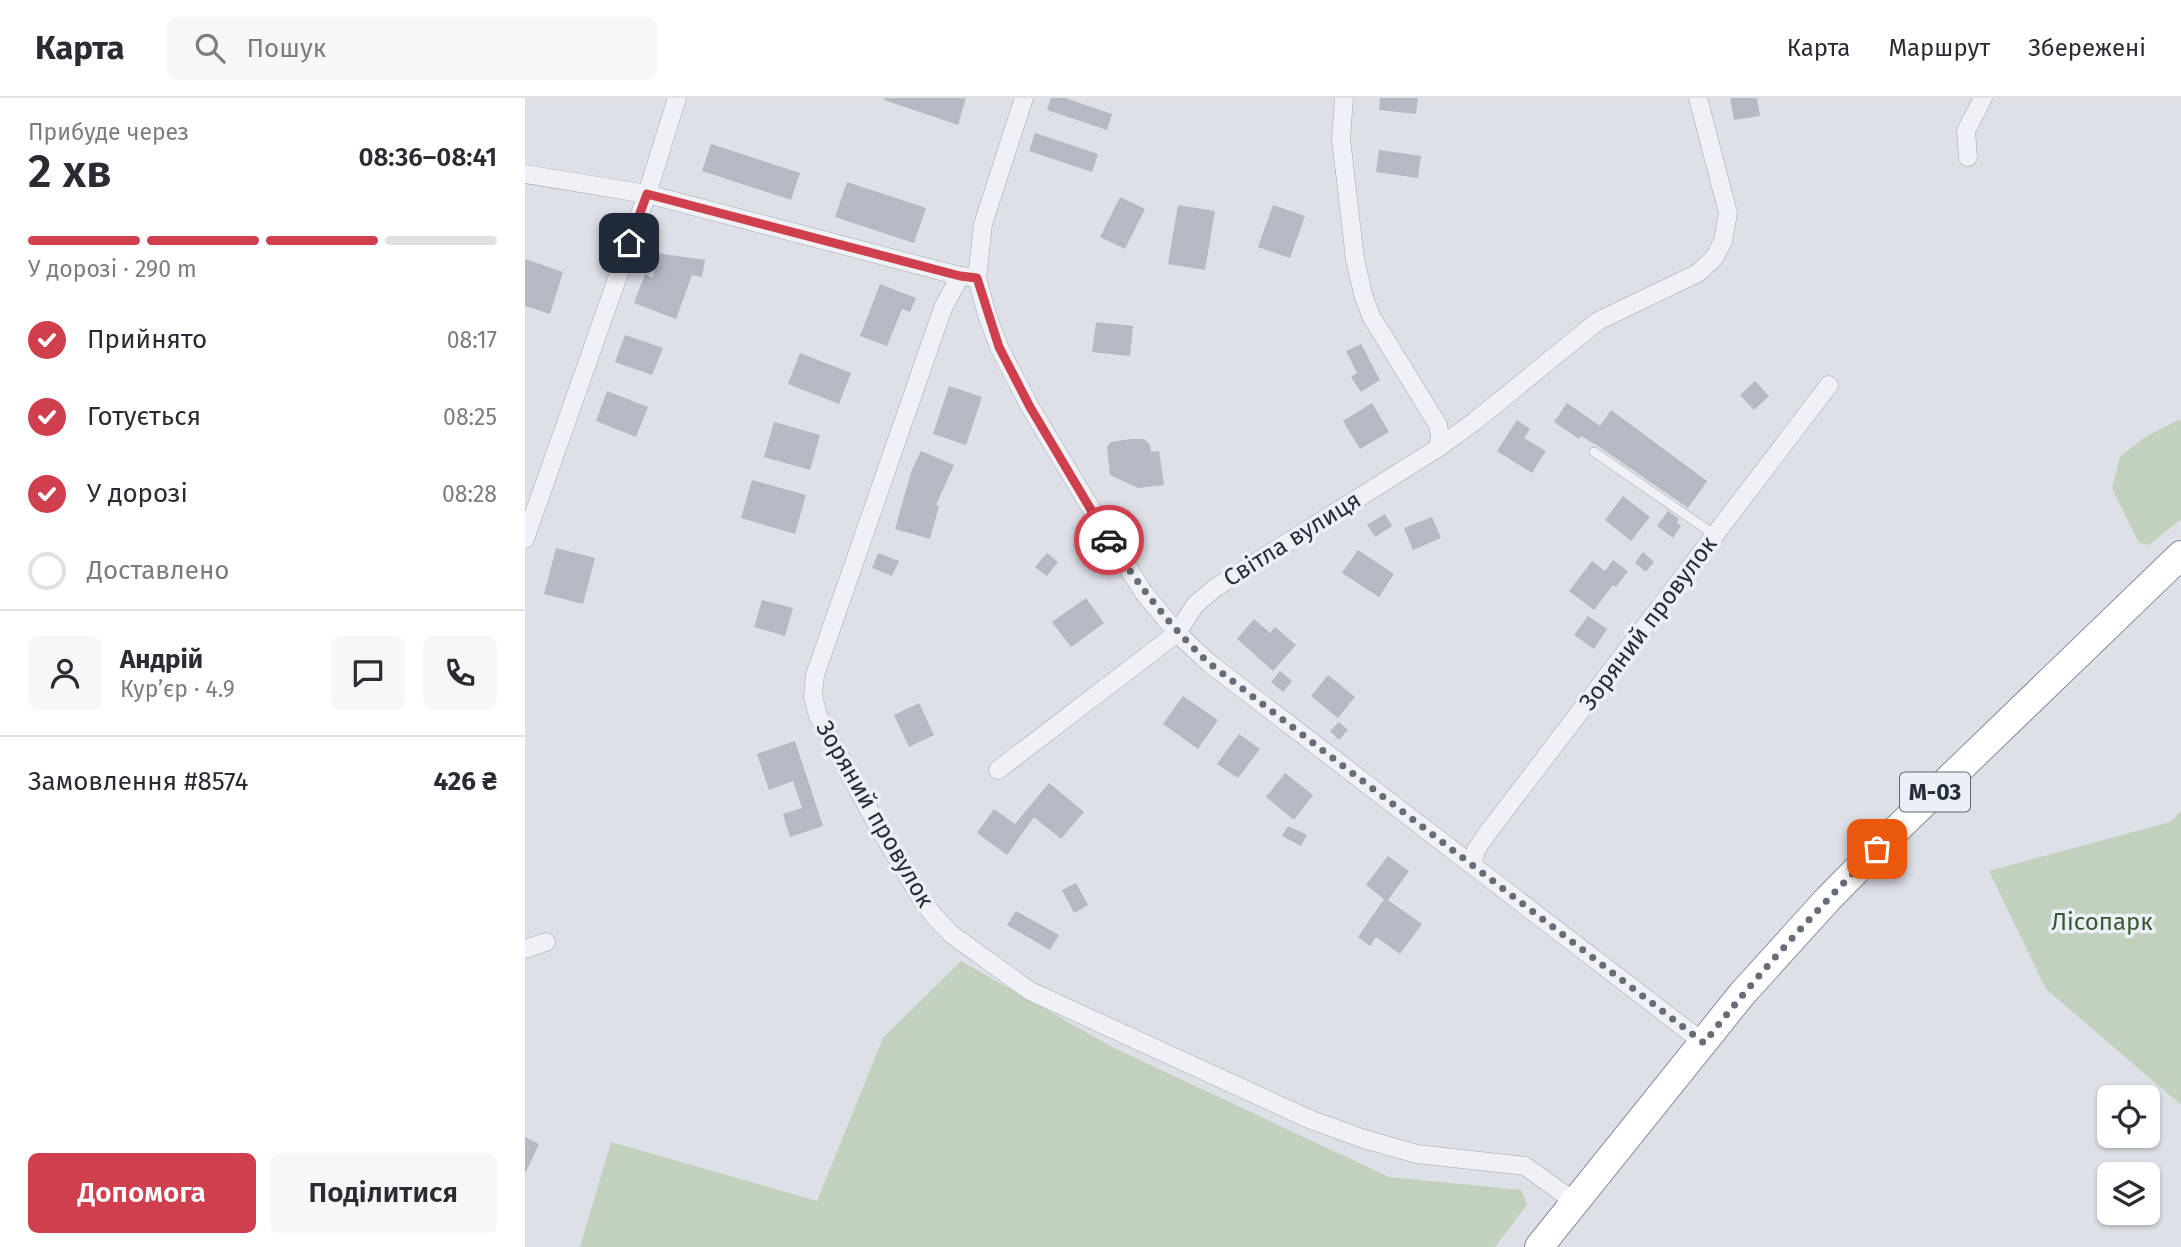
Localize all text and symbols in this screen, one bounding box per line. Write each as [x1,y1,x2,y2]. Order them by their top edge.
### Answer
search box [167,17,657,80]
text: Карта [35,28,125,68]
icon: search [191,29,229,67]
text: Пошук [247,33,326,64]
text: Карта [1787,34,1850,62]
text: Маршрут [1888,34,1990,62]
text: Збережені [2028,34,2146,62]
text: Прибуде через [28,118,189,146]
text: 08:36–08:41 [358,142,497,173]
text: 2 хв [28,144,112,199]
pin [599,213,659,273]
icon: home [610,224,648,262]
text: У дорозі · 290 m [28,255,197,283]
icon: check [28,321,66,359]
text: Прийнято [87,324,207,355]
text: 08:17 [447,326,497,354]
icon: check [28,398,66,436]
text: Готується [87,401,201,432]
text: 08:25 [443,403,497,431]
icon: check [28,475,66,513]
text: У дорозі [87,478,188,509]
text: 08:28 [442,480,497,508]
street label: Світла вулиця [1218,486,1366,592]
courier [1074,505,1144,575]
icon: car [1090,521,1128,559]
street label: Зоряний провулок [1573,530,1723,716]
text: Доставлено [87,555,229,586]
button: person [28,636,102,710]
button: chat [331,636,405,710]
button: phone [423,636,497,710]
text: Андрій [120,644,203,675]
text: Кур’єр · 4.9 [120,675,235,703]
street label: Зоряний провулок [810,716,940,913]
text: Замовлення #8574 [28,766,248,797]
text: 426 ₴ [434,766,497,797]
road number: М-03 [1900,772,1970,812]
pin [1847,819,1907,879]
icon: bag [1858,830,1896,868]
park label: Лісопарк [2051,908,2153,936]
map controls [2097,1085,2160,1225]
button: locate [2097,1085,2160,1148]
button: Допомога [28,1153,256,1233]
button: Поділитися [270,1153,497,1233]
button: layers [2097,1162,2160,1225]

